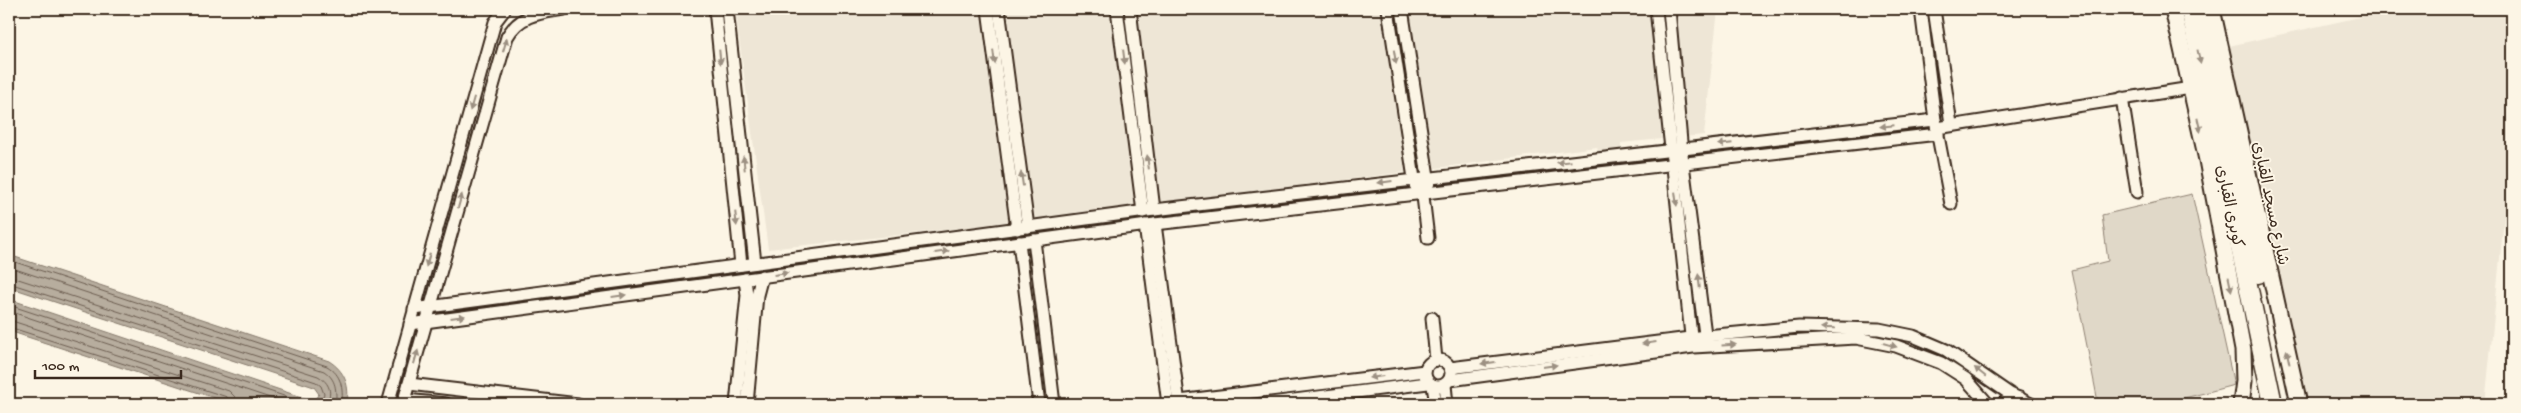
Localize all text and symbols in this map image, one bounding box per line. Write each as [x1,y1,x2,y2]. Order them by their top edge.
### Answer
one-way arrow [501,37,509,52]
one-way arrow [990,49,998,65]
one-way arrow [1120,49,1128,65]
one-way arrow [1392,49,1400,65]
one-way arrow [2195,49,2203,64]
one-way arrow [716,50,724,66]
one-way arrow [468,96,476,111]
one-way arrow [2195,117,2203,132]
one-way arrow [1878,122,1894,130]
one-way arrow [1717,140,1733,148]
street label: شارع مسجد القبارى [2246,140,2291,267]
one-way arrow [740,154,748,170]
one-way arrow [1144,154,1152,170]
one-way arrow [1555,158,1571,166]
street label: كوبرى القبارى [2210,164,2246,250]
one-way arrow [1018,170,1026,186]
one-way arrow [1377,178,1393,186]
one-way arrow [1672,191,1680,207]
one-way arrow [457,193,465,208]
one-way arrow [732,211,740,227]
one-way arrow [934,248,950,256]
one-way arrow [424,252,432,268]
one-way arrow [773,270,789,278]
one-way arrow [1694,273,1702,289]
one-way arrow [2227,277,2235,293]
one-way arrow [612,291,628,299]
one-way arrow [451,313,467,321]
one-way arrow [1820,324,1836,332]
one-way arrow [1641,339,1657,347]
one-way arrow [1721,341,1737,349]
one-way arrow [1883,341,1898,349]
scale bar [35,348,181,380]
one-way arrow [2284,348,2292,364]
one-way arrow [413,350,421,365]
text: 100 m [41,358,80,376]
one-way arrow [1480,359,1496,367]
one-way arrow [1542,362,1558,370]
one-way arrow [1974,367,1987,378]
one-way arrow [1368,373,1384,381]

